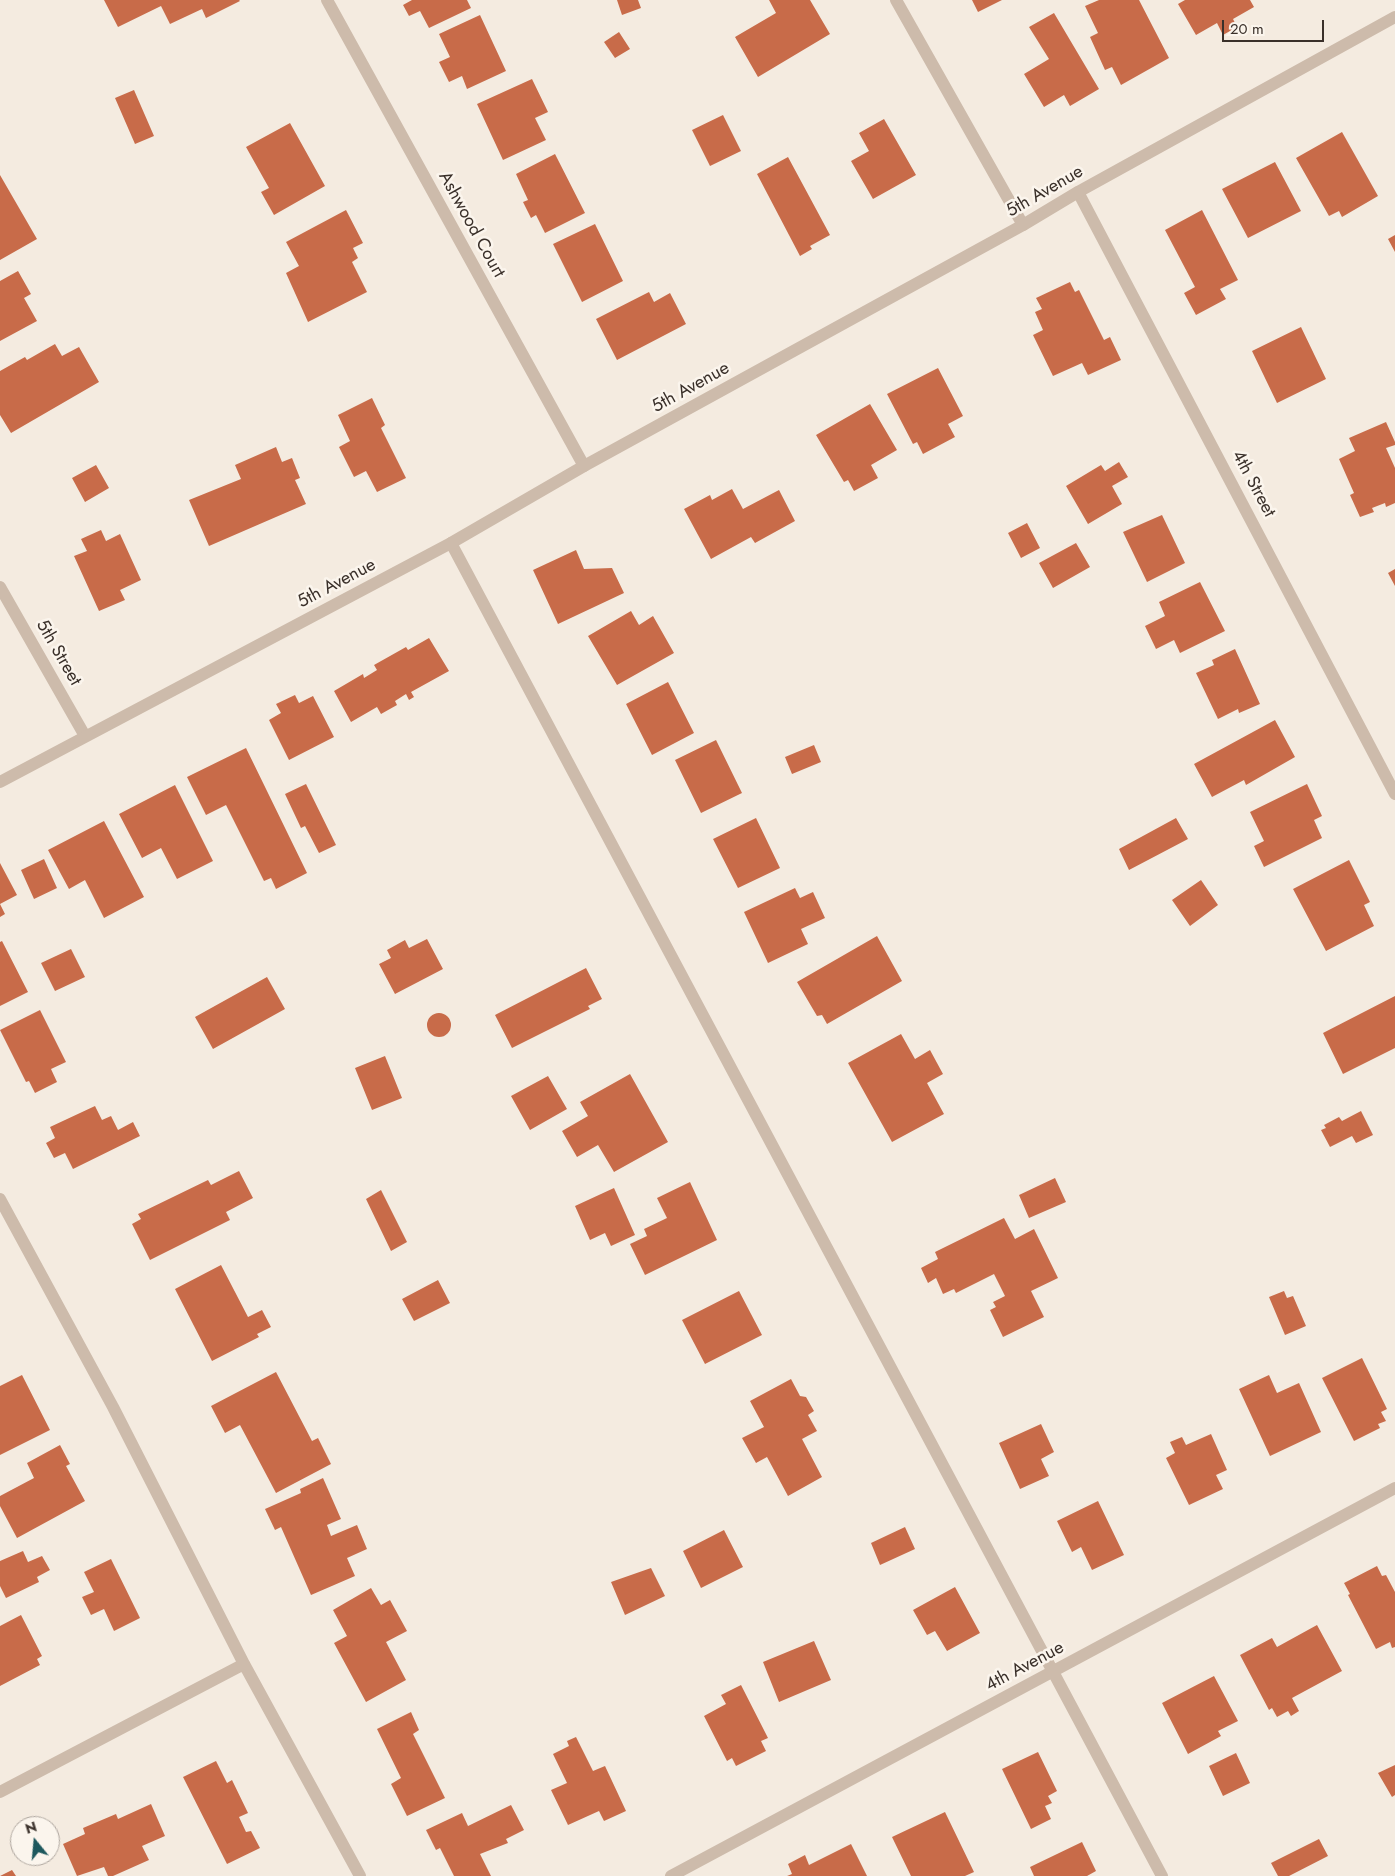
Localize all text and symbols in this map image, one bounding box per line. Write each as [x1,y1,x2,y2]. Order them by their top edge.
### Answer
scale bar [1225,10,1328,42]
text: 20 m [1230,18,1264,40]
street label: 5th Avenue [1003,161,1087,223]
street label: Ashwood Court [433,168,509,282]
street label: 5th Avenue [648,358,734,418]
street label: 4th Street [1226,447,1280,521]
street label: 5th Avenue [294,554,380,614]
street label: 5th Street [31,616,85,690]
street label: 4th Avenue [982,1637,1068,1697]
north arrow [10,1816,60,1866]
text: N [23,1816,39,1839]

